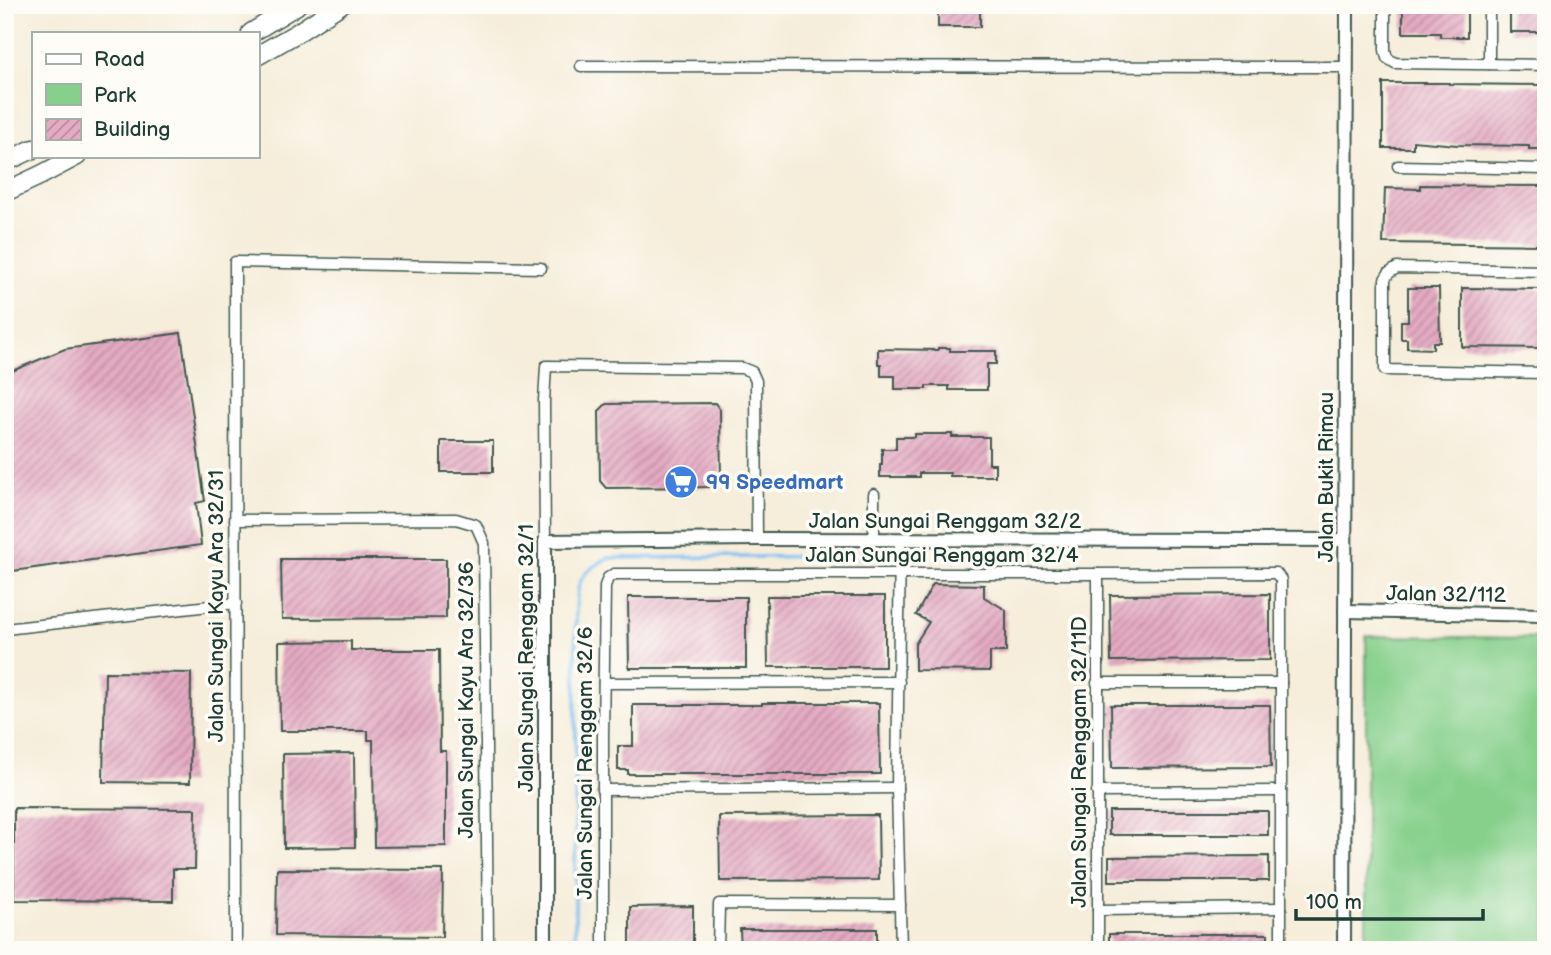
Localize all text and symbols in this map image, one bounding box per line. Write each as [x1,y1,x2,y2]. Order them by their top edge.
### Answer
legend [32,32,259,158]
text: Road [94,47,145,72]
text: Park [94,83,137,108]
text: Building [94,117,170,142]
street label: Jalan Bukit Rimau [1314,392,1339,562]
supermarket icon: 99 Speedmart [662,463,700,501]
street label: Jalan Sungai Kayu Ara 32/31 [204,470,229,742]
place label: 99 Speedmart [706,470,843,495]
street label: Jalan Sungai Renggam 32/2 [809,509,1082,534]
street label: Jalan Sungai Renggam 32/1 [514,524,539,792]
street label: Jalan Sungai Renggam 32/4 [806,543,1079,568]
street label: Jalan Sungai Kayu Ara 32/36 [454,561,479,838]
street label: Jalan 32/112 [1386,581,1507,608]
street label: Jalan Sungai Renggam 32/11D [1067,616,1092,908]
street label: Jalan Sungai Renggam 32/6 [573,626,598,899]
scale bar [1296,878,1483,922]
text: 100 m [1306,890,1362,915]

